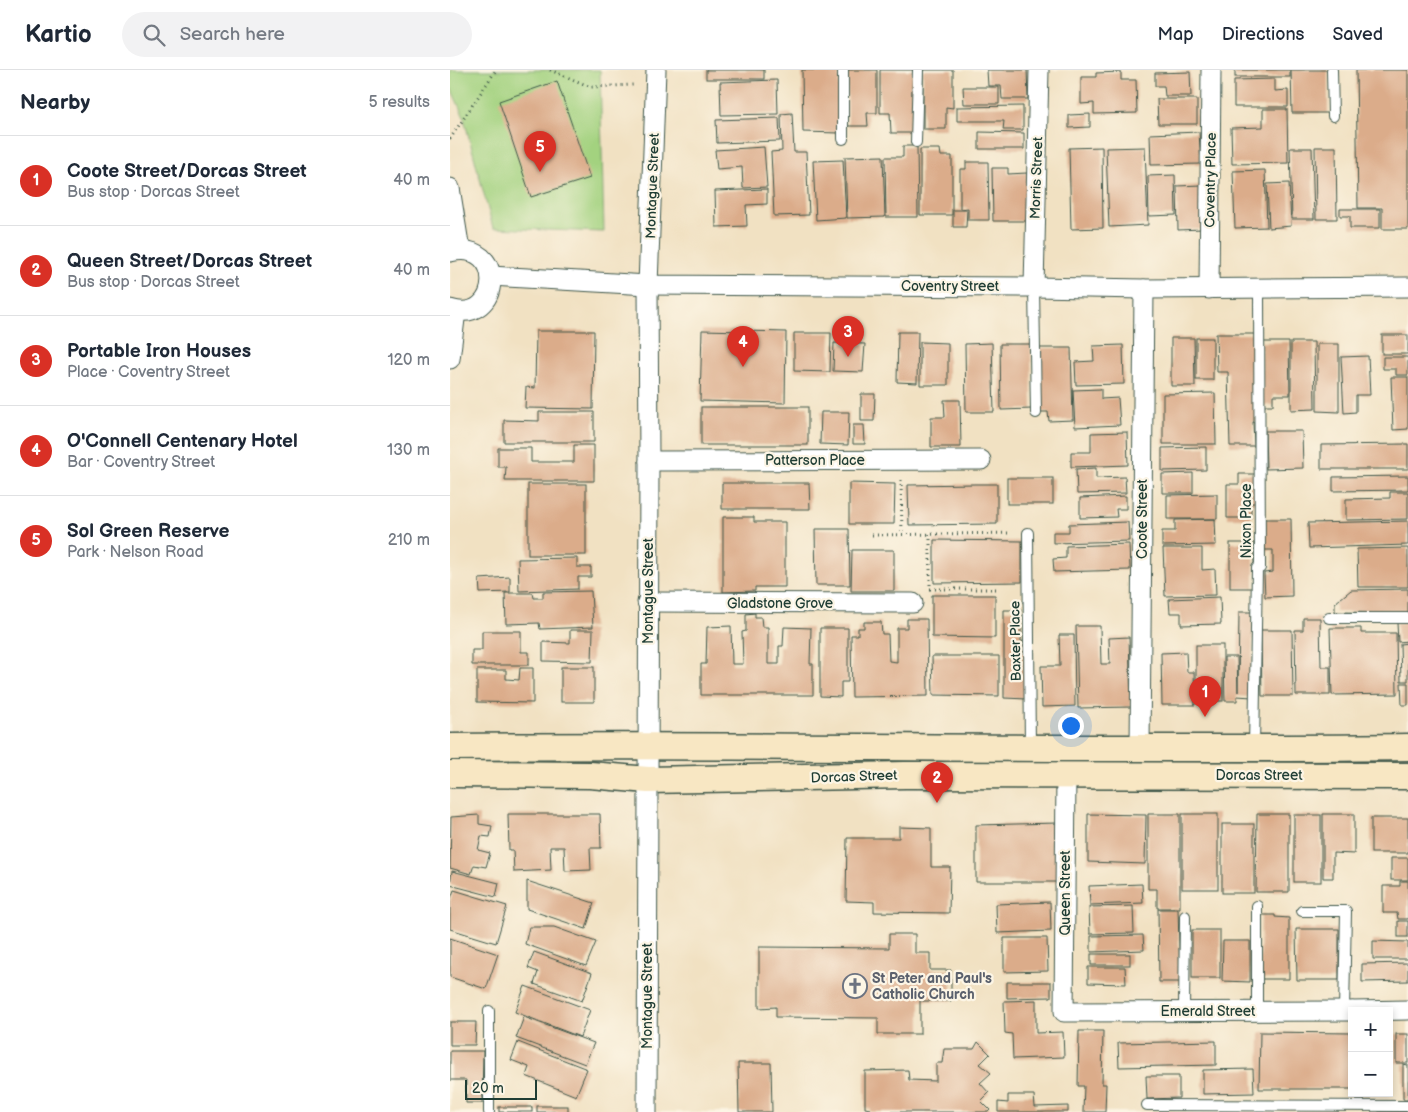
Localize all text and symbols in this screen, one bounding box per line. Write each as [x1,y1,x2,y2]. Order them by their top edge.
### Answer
search box [122,12,472,57]
text: Kartio [25,20,92,49]
icon: search [140,21,168,49]
text: Search here [180,23,285,46]
text: Map [1158,24,1194,45]
text: Directions [1222,24,1304,45]
text: Saved [1332,24,1383,45]
text: Nearby [20,90,90,115]
text: 5 results [368,93,430,112]
pin: 5 [524,131,556,172]
street label: Montague Street [642,132,663,239]
street label: Coventry Place [1201,132,1220,228]
street label: Morris Street [1027,136,1046,219]
text: Coote Street/Dorcas Street [67,160,307,183]
text: 1 [33,171,39,190]
text: 40 m [393,171,430,190]
text: Bus stop · Dorcas Street [67,183,240,202]
text: Queen Street/Dorcas Street [67,250,312,273]
text: 2 [31,261,41,280]
text: 40 m [393,261,430,280]
text: Bus stop · Dorcas Street [67,273,240,292]
street label: Coventry Street [901,278,1000,295]
pin: 3 [832,316,864,357]
pin: 4 [727,326,759,367]
text: Portable Iron Houses [67,340,251,363]
text: 3 [31,351,41,370]
text: 120 m [387,351,430,370]
text: Place · Coventry Street [67,363,230,382]
text: O'Connell Centenary Hotel [67,430,298,453]
text: 4 [31,441,41,460]
text: 130 m [387,441,430,460]
street label: Patterson Place [765,452,865,469]
text: Bar · Coventry Street [67,453,215,472]
street label: Coote Street [1134,478,1151,559]
street label: Nixon Place [1238,483,1255,559]
text: Sol Green Reserve [67,520,229,543]
text: 5 [31,531,41,550]
text: 210 m [388,531,430,550]
street label: Montague Street [640,537,657,644]
text: Park · Nelson Road [67,543,204,562]
street label: Gladstone Grove [727,595,833,612]
street label: Baxter Place [1006,601,1025,681]
pin: 1 [1189,676,1221,717]
your location [1058,713,1084,739]
pin: 2 [921,762,953,803]
street label: Dorcas Street [810,766,898,787]
street label: Dorcas Street [1216,767,1303,784]
street label: Queen Street [1057,850,1074,936]
street label: Montague Street [639,942,656,1049]
place label: St Peter and Paul's Catholic Church [872,970,992,1003]
church icon: St Peter and Paul's Catholic Church [842,973,868,999]
street label: Emerald Street [1161,1003,1256,1020]
map controls [1348,1007,1393,1097]
button: + [1348,1007,1393,1052]
button: − [1348,1052,1393,1097]
scale bar [465,1077,538,1100]
text: 20 m [472,1080,504,1097]

